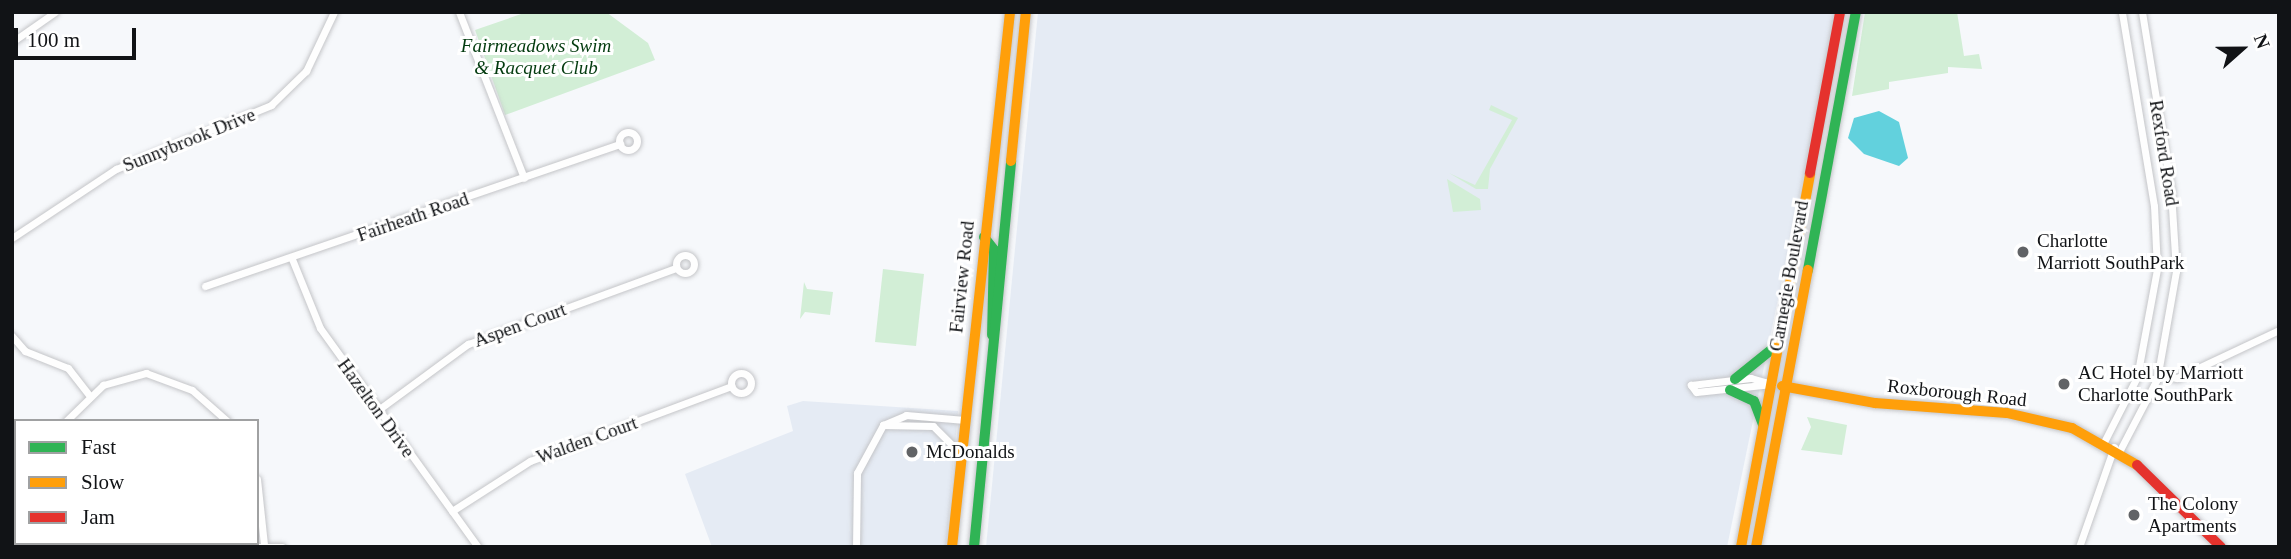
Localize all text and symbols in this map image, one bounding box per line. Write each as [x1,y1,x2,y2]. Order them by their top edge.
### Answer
scale bar [18,14,140,58]
north arrow [2207,14,2277,84]
text: 100 m [27,28,80,52]
text: N [2250,31,2274,51]
park label: Fairmeadows Swim & Racquet Club [461,35,611,79]
street label: Rexford Road [2144,98,2184,208]
street label: Sunnybrook Drive [119,103,259,177]
street label: Fairheath Road [354,187,472,247]
street label: Carnegie Boulevard [1765,199,1813,353]
street label: Fairview Road [945,220,979,334]
place label: Charlotte Marriott SouthPark [2037,230,2184,274]
marker: Charlotte Marriott SouthPark [2015,244,2031,260]
street label: Aspen Court [471,298,569,352]
street label: Hazelton Drive [333,354,419,462]
place label: AC Hotel by Marriott Charlotte SouthPark [2078,362,2243,406]
street label: Roxborough Road [1886,374,2028,412]
marker: AC Hotel by Marriott Charlotte SouthPark [2056,376,2072,392]
street label: Walden Court [533,411,641,469]
legend [14,419,259,545]
text: Fast [81,435,116,459]
place label: McDonalds [926,441,1015,463]
marker: McDonalds [904,444,920,460]
text: Slow [81,470,124,494]
place label: The Colony Apartments [2148,493,2238,537]
text: Jam [81,505,115,529]
marker: The Colony Apartments [2126,507,2142,523]

